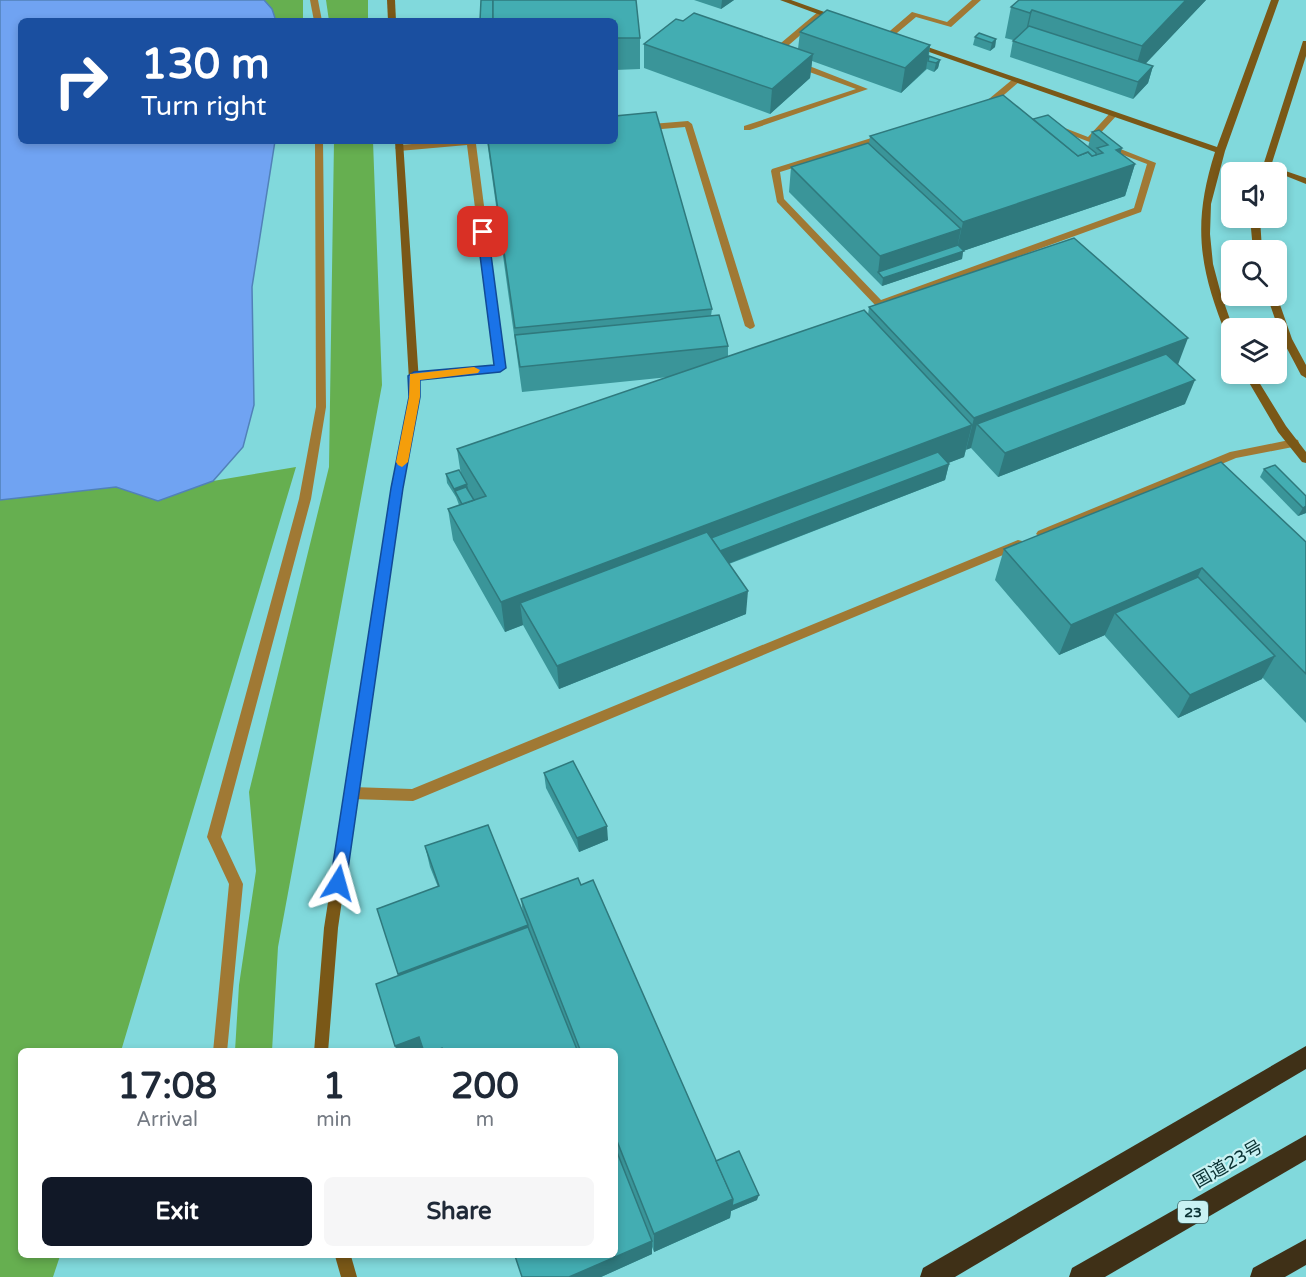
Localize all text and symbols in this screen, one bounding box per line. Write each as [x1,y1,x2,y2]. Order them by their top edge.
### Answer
text: 130 m [141,39,270,90]
icon: right [42,42,120,120]
text: Turn right [141,90,267,123]
map controls [1221,162,1287,384]
button: sound [1221,162,1287,228]
pin [457,206,508,257]
icon: arrive [466,215,499,248]
button: search [1221,240,1287,306]
button: layers [1221,318,1287,384]
position arrow [306,851,370,915]
text: 17:08 [117,1065,217,1108]
text: 1 [323,1065,345,1108]
text: 200 [451,1065,519,1108]
text: Arrival [136,1108,198,1132]
text: min [316,1108,352,1132]
text: m [476,1108,494,1132]
street label: 国道23号 [1189,1135,1267,1193]
button: Exit [42,1177,312,1246]
button: Share [324,1177,594,1246]
road number: 23 [1178,1201,1208,1223]

